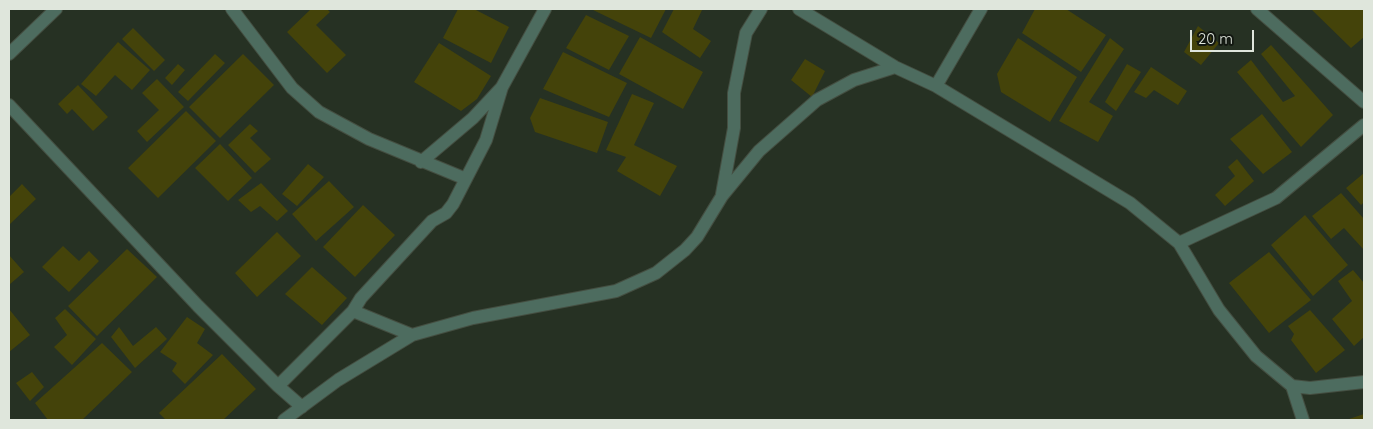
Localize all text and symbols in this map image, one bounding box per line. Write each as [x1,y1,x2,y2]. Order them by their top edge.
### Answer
scale bar [1193,20,1257,52]
text: 20 m [1198,29,1233,48]

